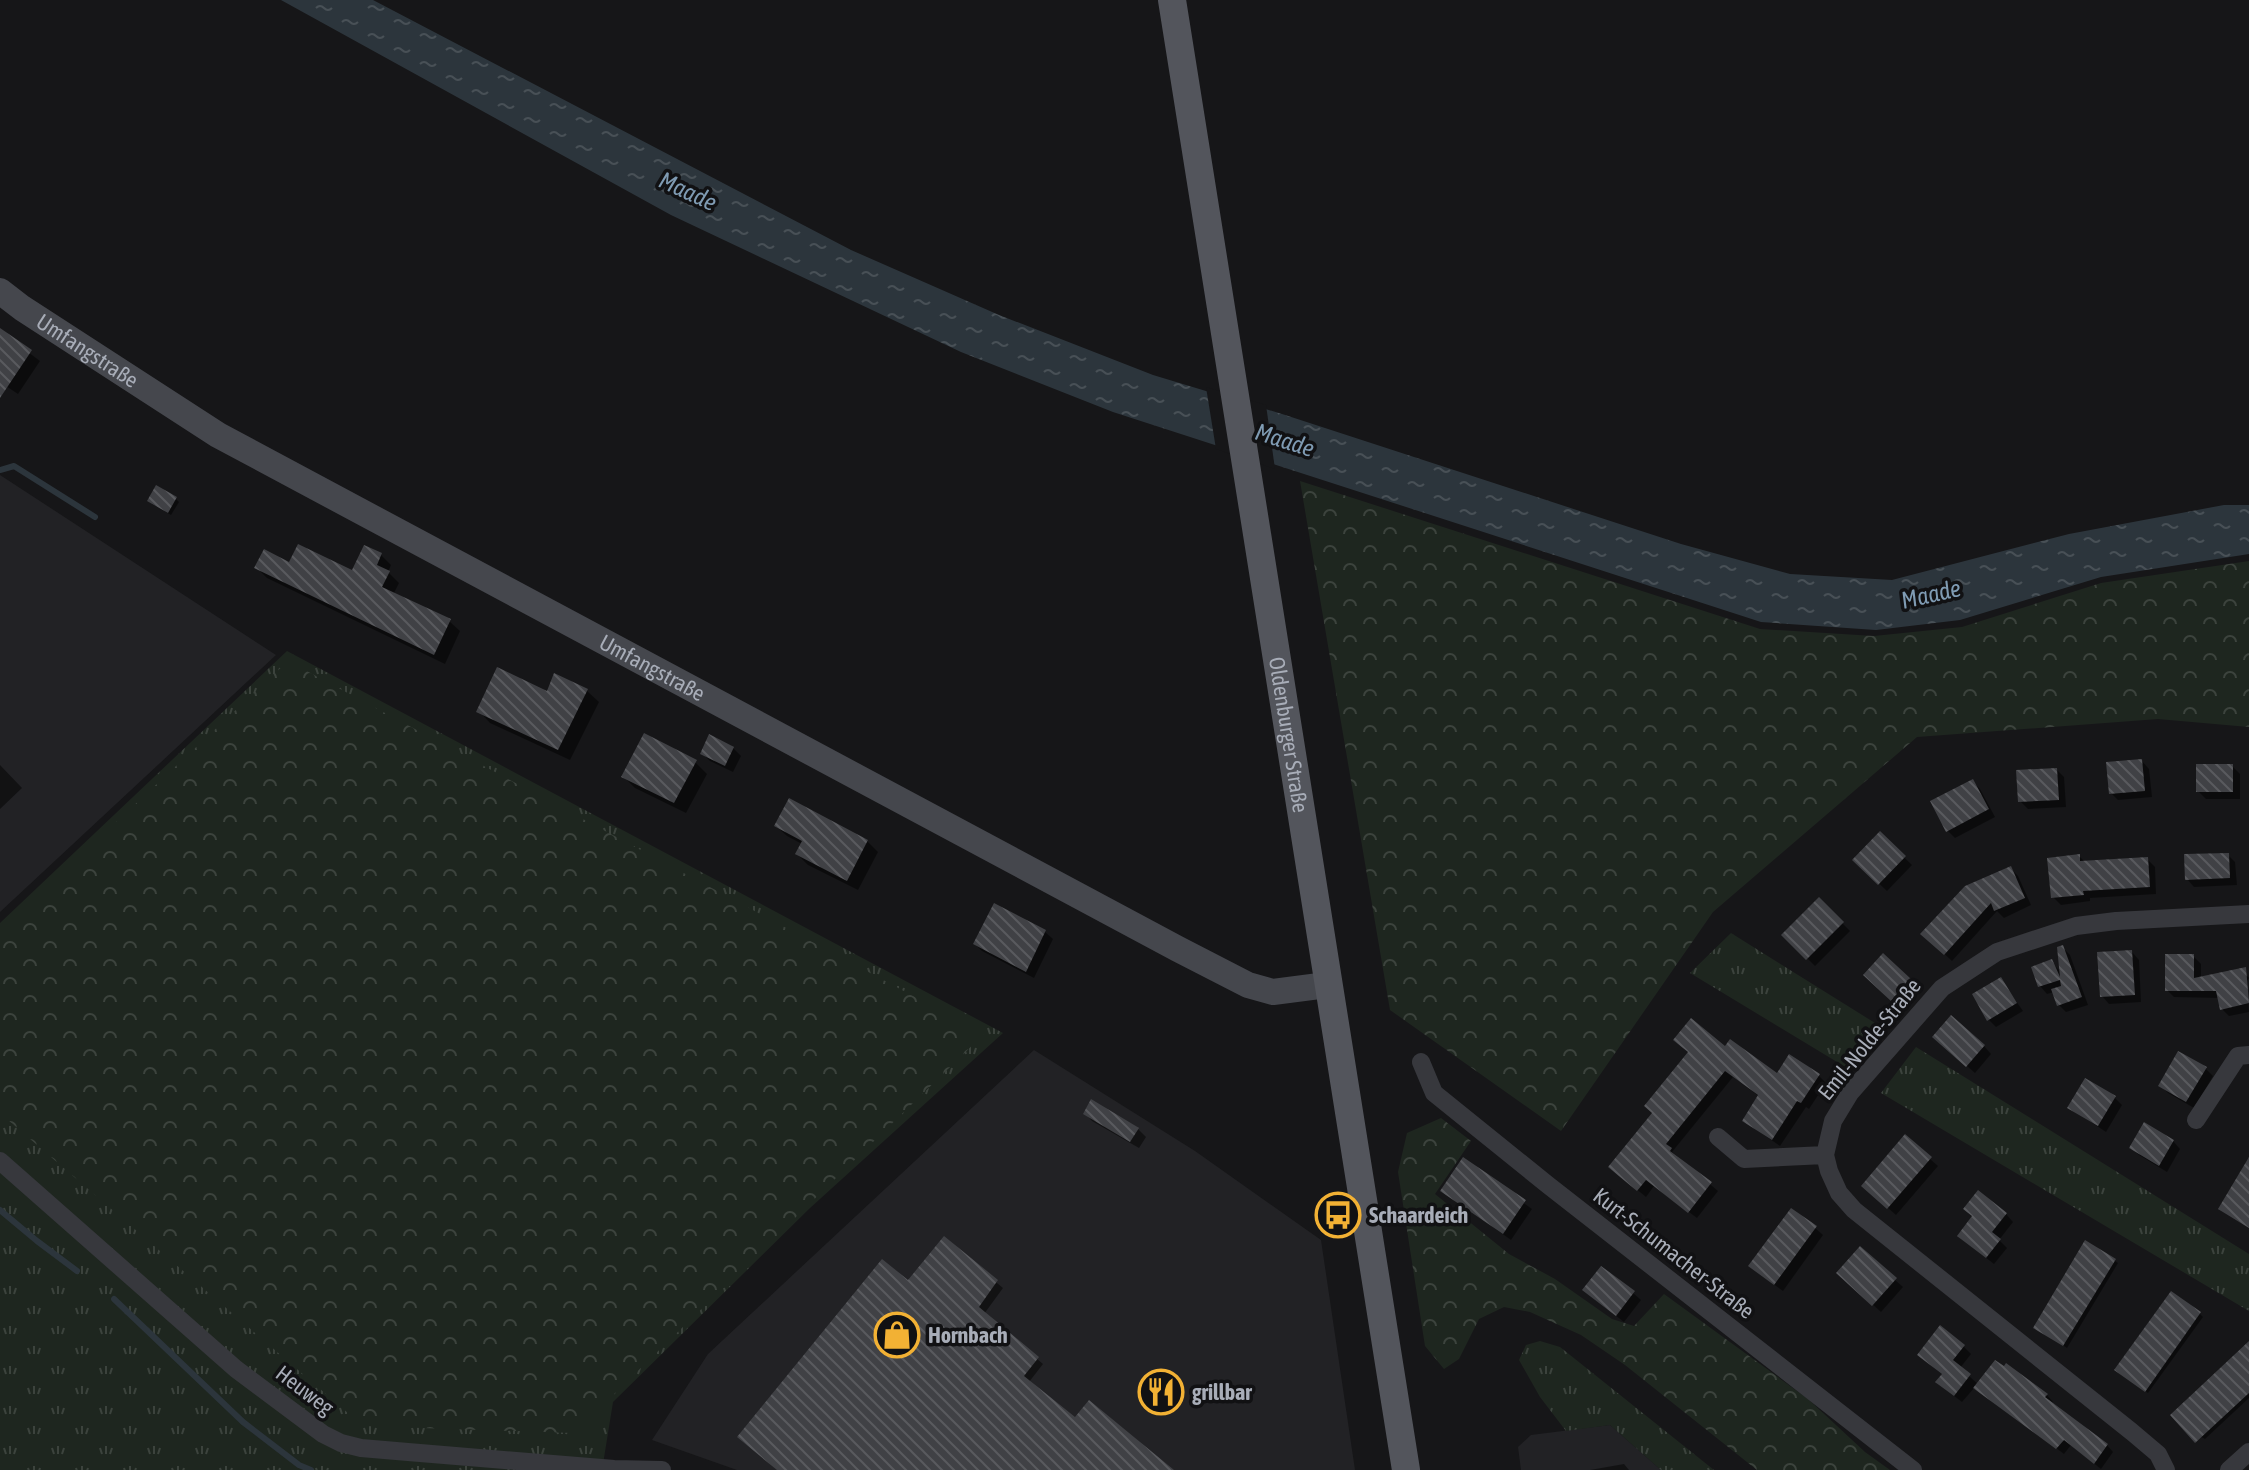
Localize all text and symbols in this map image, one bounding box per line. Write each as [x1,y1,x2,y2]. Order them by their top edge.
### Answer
water label: Maade [655,166,721,216]
street label: Umfangstraße [32,308,143,393]
water label: Maade [1252,418,1318,462]
water label: Maade [1898,574,1964,614]
street label: Umfangstraße [595,629,710,706]
street label: Oldenburger Straße [1264,655,1314,814]
street label: Emil-Nolde-Straße [1812,973,1926,1105]
street label: Kurt-Schumacher-Straße [1588,1182,1760,1324]
bus stop icon: Schaardeich [1314,1191,1362,1239]
place label: Schaardeich [1369,1202,1468,1228]
shop icon: Hornbach [873,1311,921,1359]
place label: Hornbach [928,1322,1008,1348]
street label: Heuweg [271,1360,340,1420]
restaurant icon: grillbar [1137,1368,1185,1416]
place label: grillbar [1192,1379,1252,1405]

